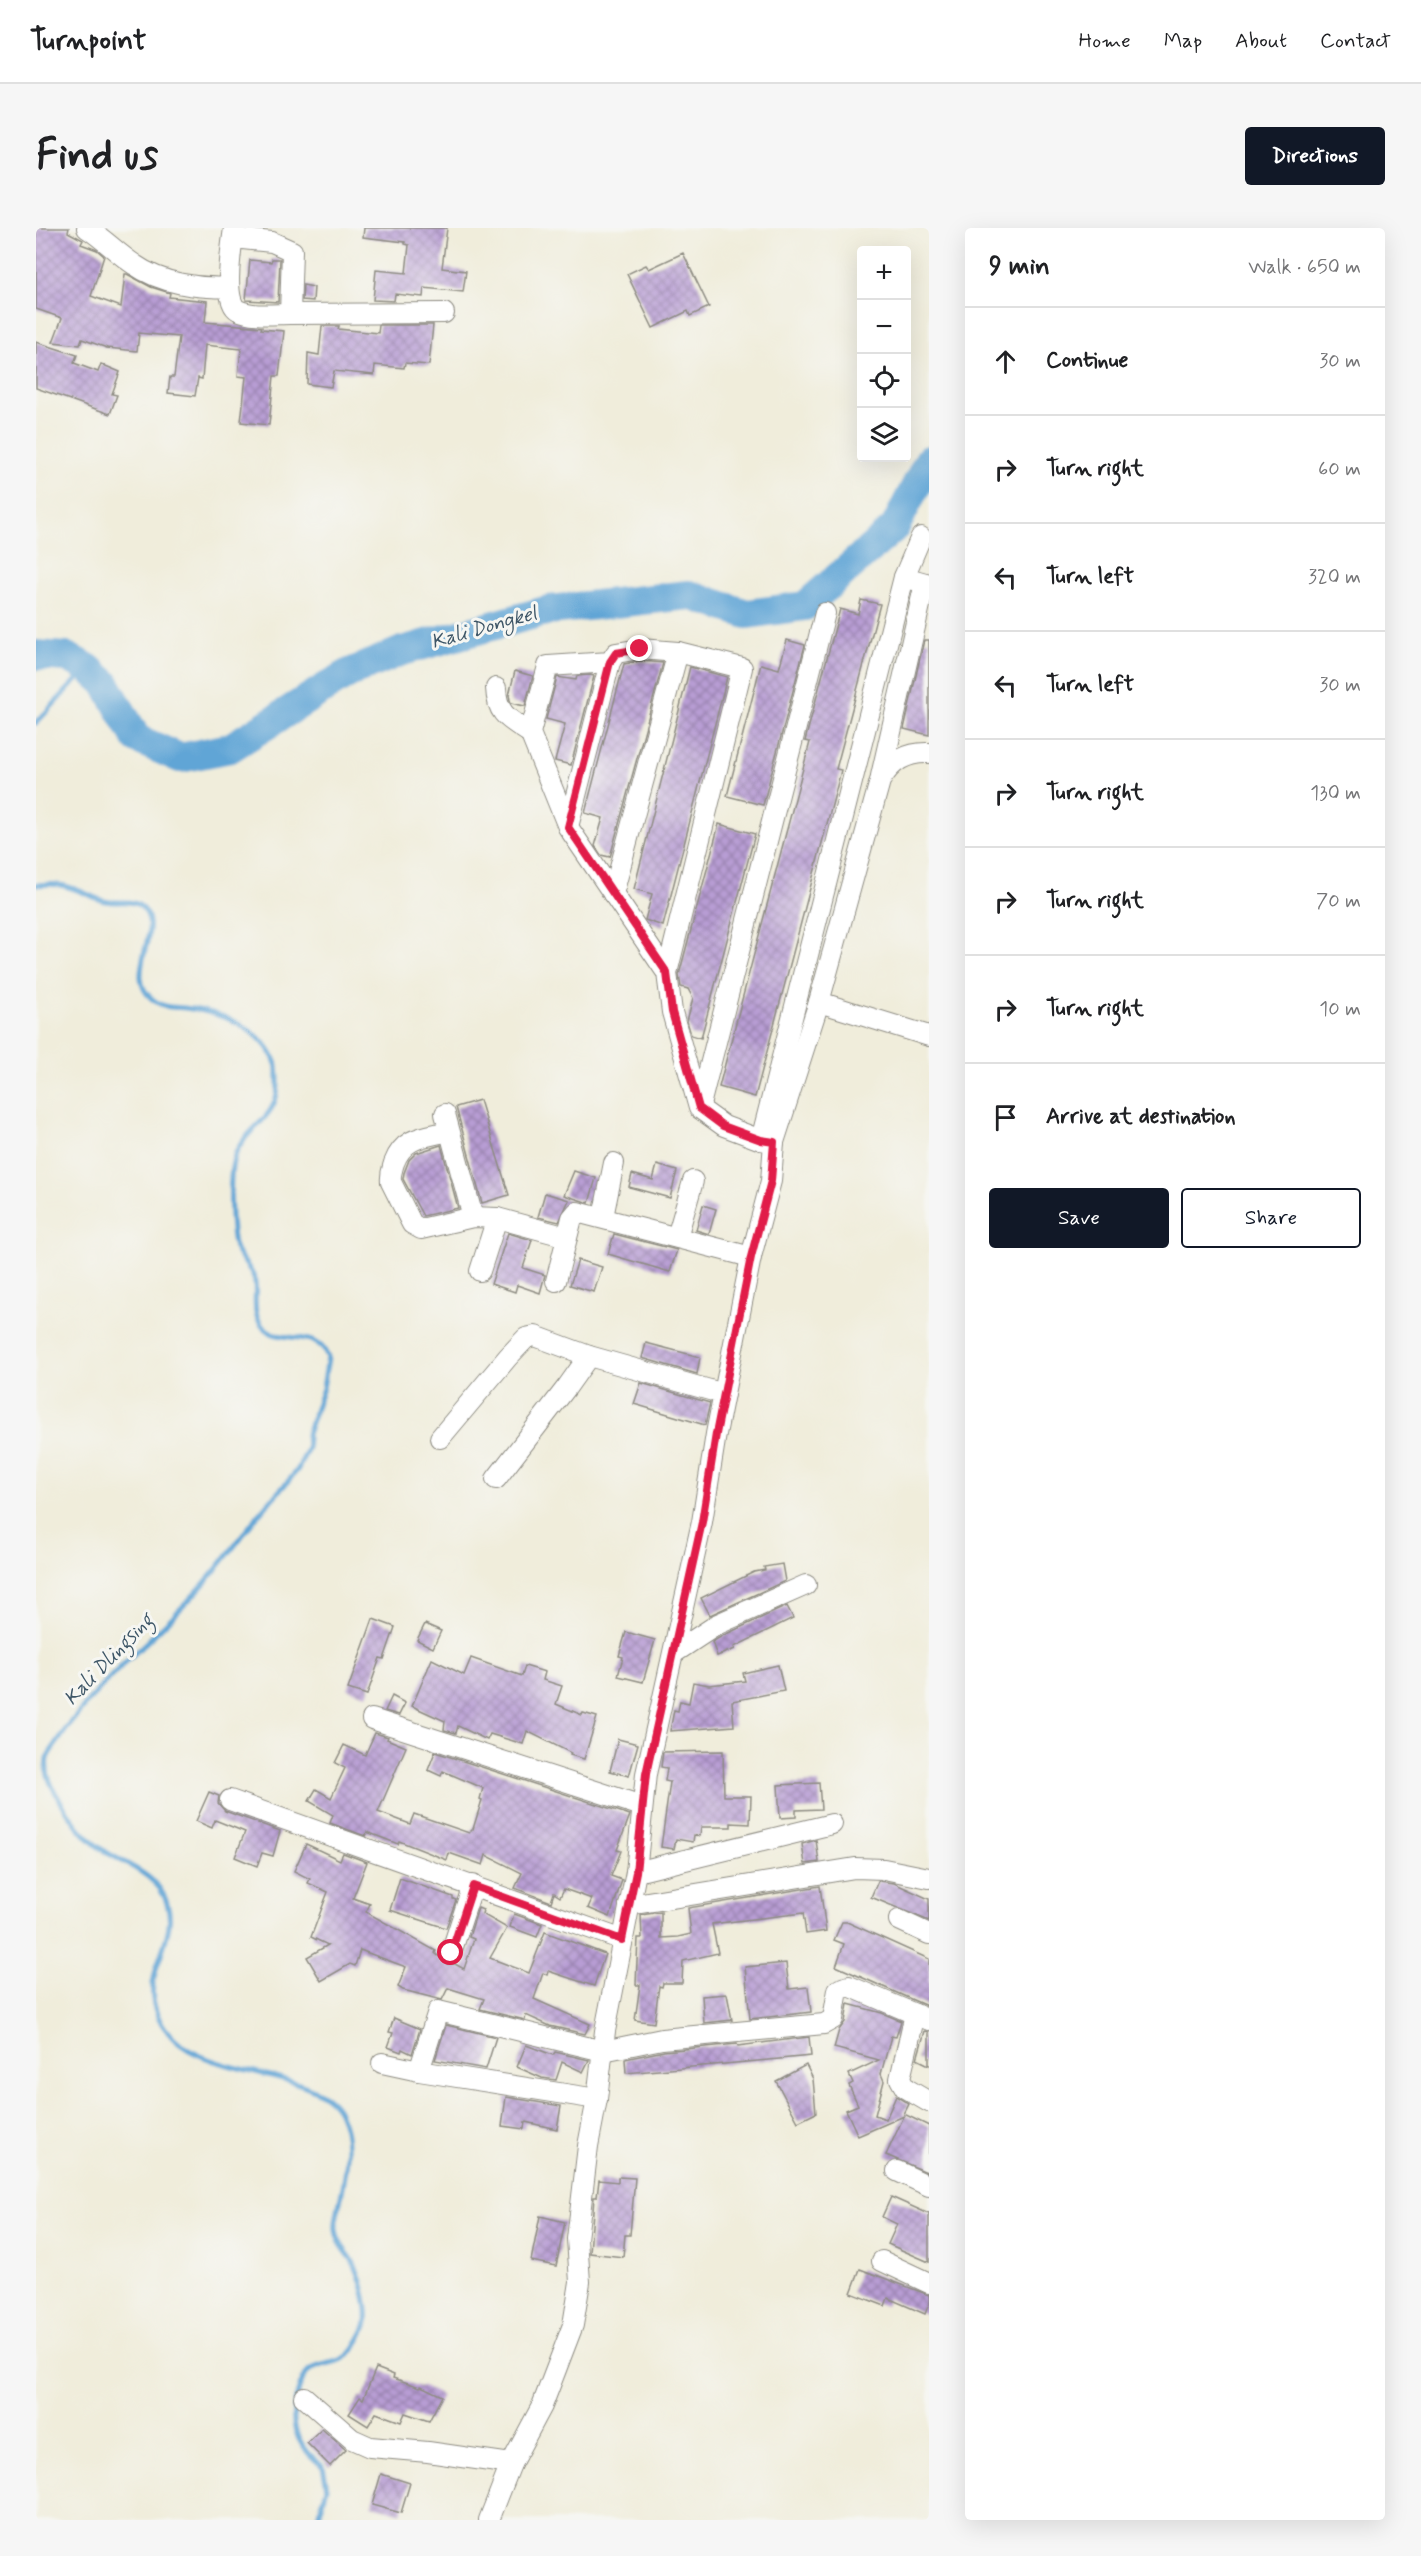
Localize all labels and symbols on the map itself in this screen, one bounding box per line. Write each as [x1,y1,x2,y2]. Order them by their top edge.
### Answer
water label: Kali Dongkel [428,599,543,658]
route end [626,635,652,661]
water label: Kali Dlingsing [58,1606,163,1713]
route start [437,1939,463,1965]

